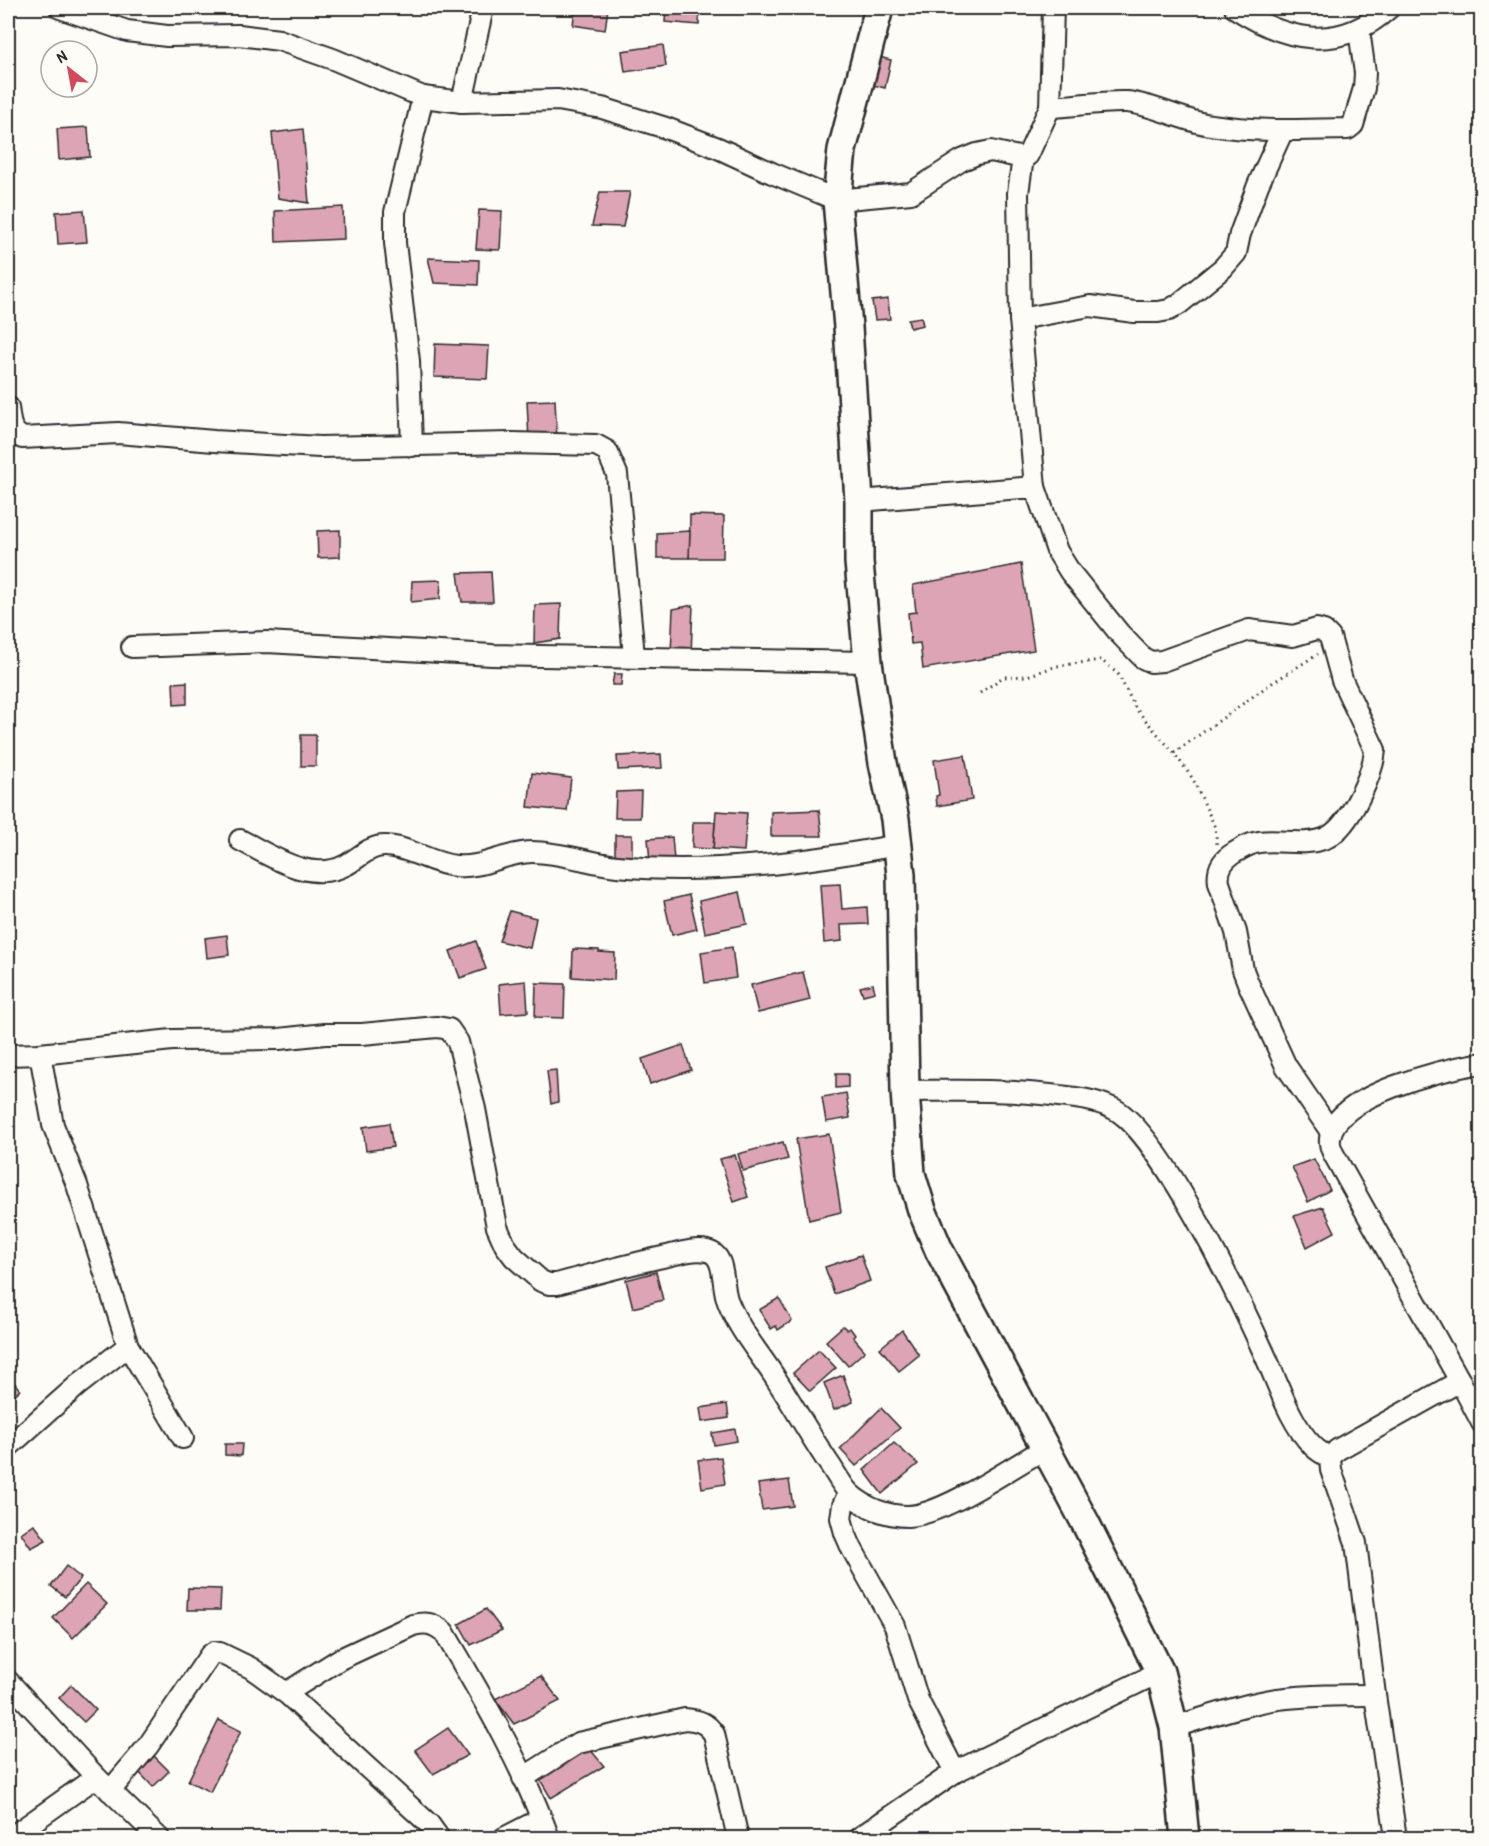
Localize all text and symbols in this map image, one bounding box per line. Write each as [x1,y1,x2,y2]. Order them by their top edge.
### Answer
north arrow [39,39,99,99]
text: N [52,44,71,68]

